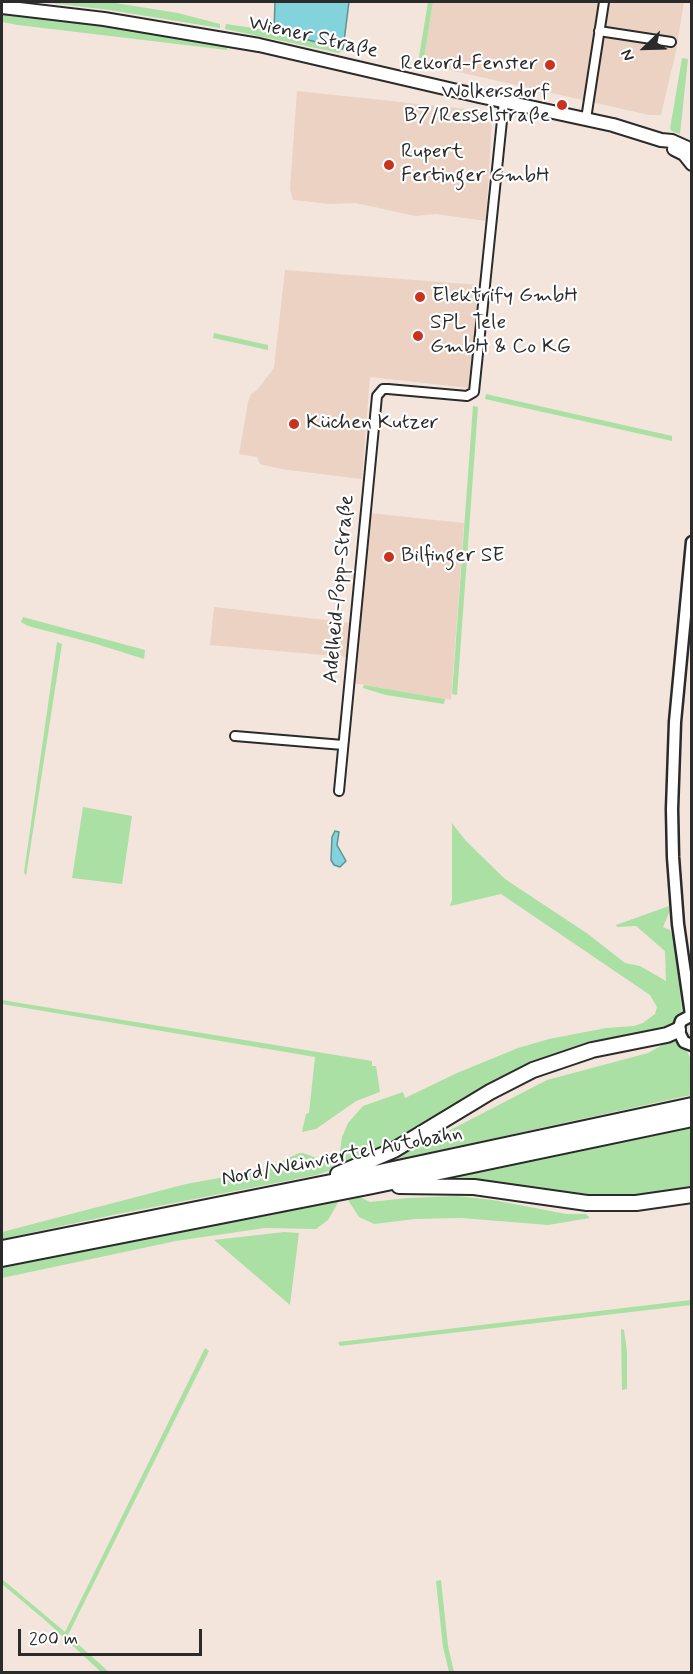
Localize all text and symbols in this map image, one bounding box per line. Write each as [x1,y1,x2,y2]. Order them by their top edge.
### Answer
street label: Wiener Straße [246,11,380,65]
north arrow [615,18,675,78]
text: N [616,46,640,64]
place label: Rekord-Fenster [400,52,538,78]
marker: Rekord-Fenster [543,58,557,72]
place label: Wolkersdorf B7/Resselstraße [404,80,550,130]
marker: Wolkersdorf B7/Resselstraße [555,98,569,112]
place label: Rupert Fertinger GmbH [401,140,550,190]
marker: Rupert Fertinger GmbH [382,158,396,172]
place label: Elektrify GmbH [432,284,578,310]
marker: Elektrify GmbH [413,290,427,304]
place label: SPL Tele GmbH & Co KG [430,311,571,361]
marker: SPL Tele GmbH & Co KG [411,329,425,343]
place label: Küchen Kutzer [306,411,439,437]
marker: Küchen Kutzer [287,417,301,431]
street label: Adelheid-Popp-Straße [319,494,361,684]
place label: Bilfinger SE [401,544,505,570]
marker: Bilfinger SE [382,550,396,564]
street label: Nord/Weinviertel Autobahn [219,1121,465,1193]
scale bar [21,1617,206,1655]
text: 200 m [29,1627,78,1651]

